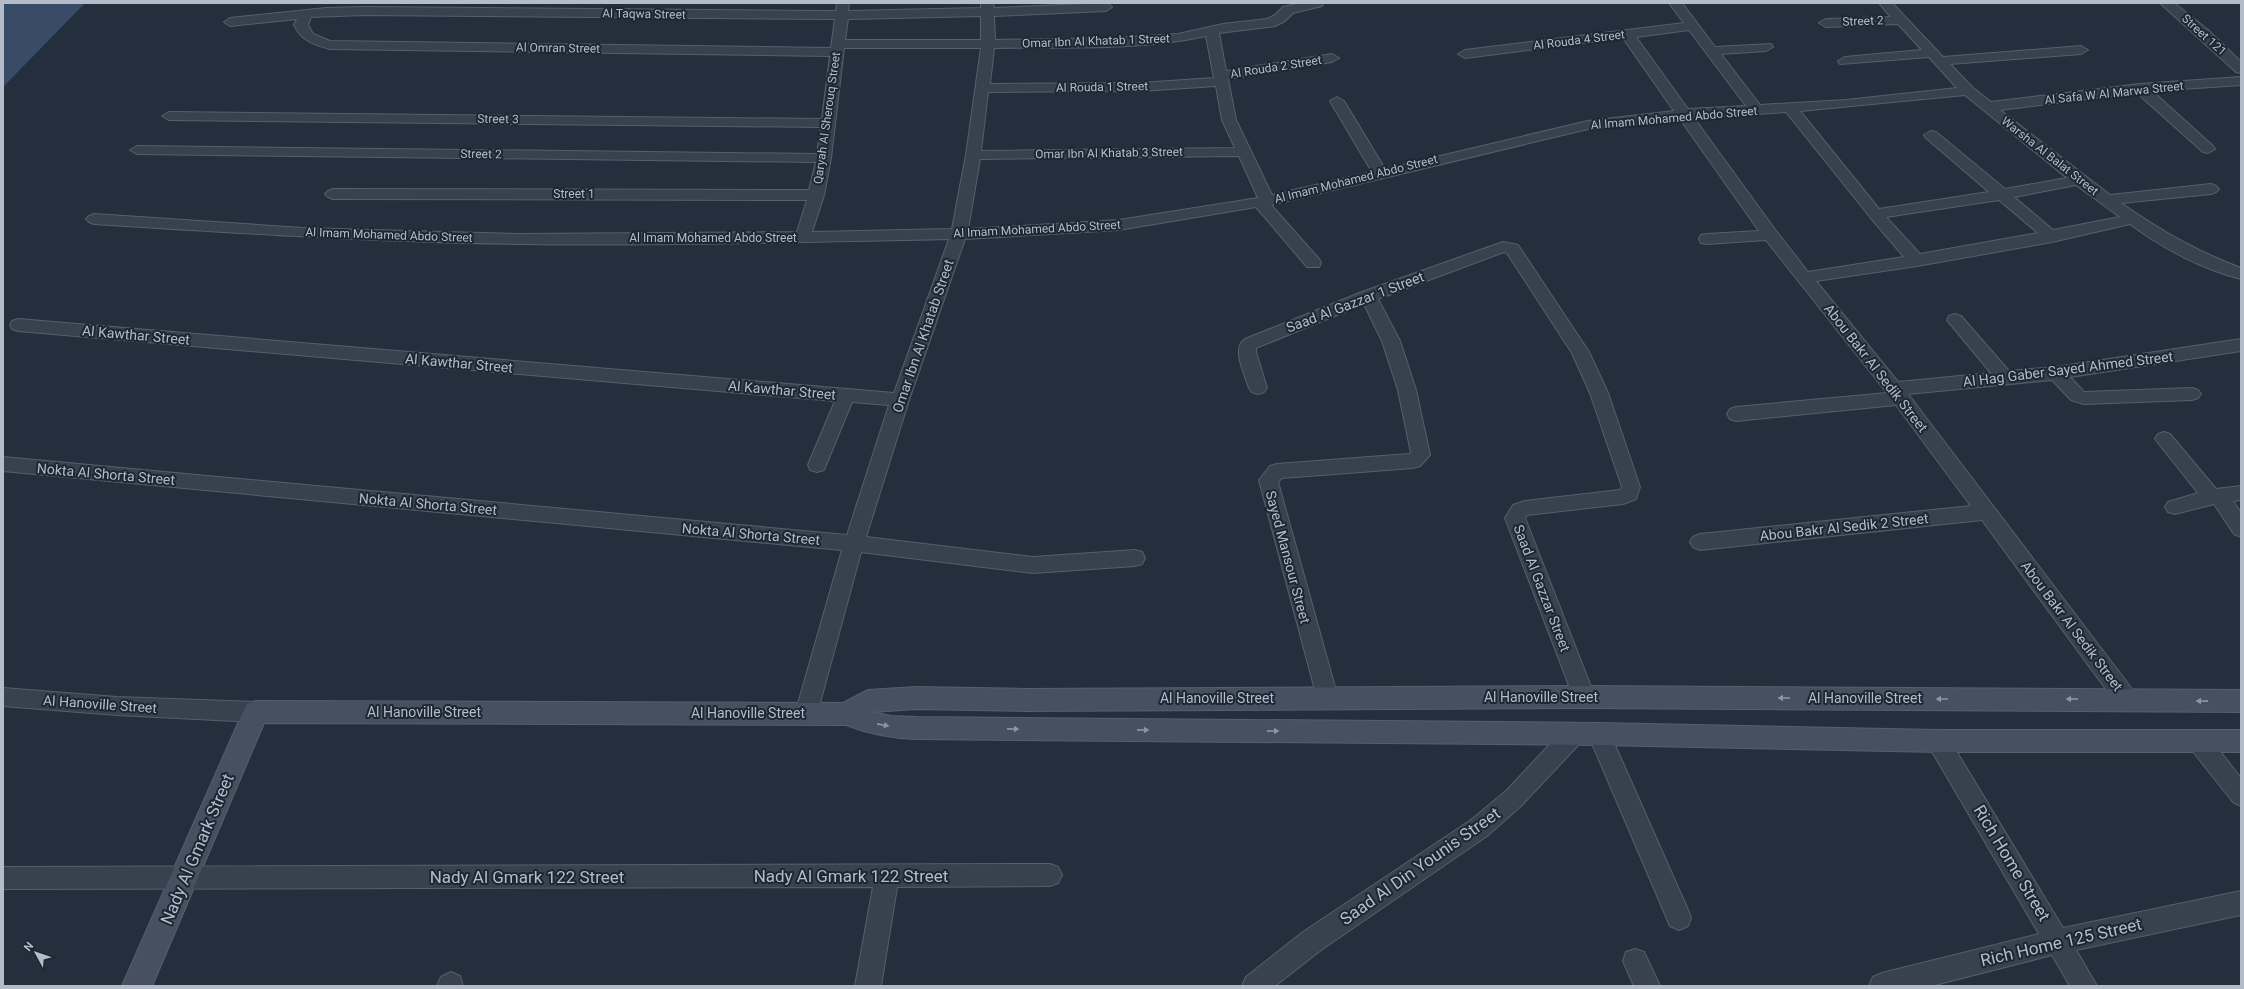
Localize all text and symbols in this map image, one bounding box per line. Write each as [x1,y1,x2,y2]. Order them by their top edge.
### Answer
street label: Al Taqwa Street [602,6,686,22]
street label: Street 121 [2179,11,2229,59]
street label: Street 2 [1842,13,1884,29]
street label: Al Rouda 4 Street [1532,27,1626,53]
street label: Omar Ibn Al Khatab 1 Street [1022,31,1170,51]
street label: Al Omran Street [516,40,600,56]
street label: Qaryah Al Sherouq Street [811,51,843,185]
street label: Al Rouda 2 Street [1229,53,1323,81]
street label: Al Rouda 1 Street [1056,79,1148,95]
street label: Al Safa W Al Marwa Street [2044,79,2184,107]
street label: Al Imam Mohamed Abdo Street [1590,104,1758,132]
street label: Street 3 [477,112,519,126]
street label: Warsha Al Balat Street [1999,114,2101,198]
street label: Omar Ibn Al Khatab 3 Street [1035,145,1183,161]
street label: Street 2 [460,147,502,161]
street label: Al Imam Mohamed Abdo Street [1273,152,1439,206]
street label: Street 1 [553,187,595,201]
street label: Al Imam Mohamed Abdo Street [953,218,1121,240]
street label: Al Imam Mohamed Abdo Street [305,225,473,245]
street label: Al Imam Mohamed Abdo Street [629,231,797,245]
street label: Omar Ibn Al Khatab Street [889,257,957,415]
street label: Saad Al Gazzar 1 Street [1284,268,1426,336]
street label: Abou Bakr Al Sedik Street [1821,301,1931,436]
street label: Al Kawthar Street [82,322,191,348]
street label: Al Hag Gaber Sayed Ahmed Street [1962,348,2174,390]
street label: Al Kawthar Street [405,350,514,376]
street label: Al Kawthar Street [728,377,837,403]
street label: Nokta Al Shorta Street [36,460,176,488]
street label: Sayed Mansour Street [1263,489,1314,626]
street label: Nokta Al Shorta Street [358,490,498,518]
street label: Abou Bakr Al Sedik 2 Street [1759,510,1930,544]
street label: Nokta Al Shorta Street [681,520,821,548]
street label: Saad Al Gazzar Street [1510,522,1574,654]
street label: Abou Bakr Al Sedik Street [2018,558,2126,694]
street label: Al Hanoville Street [1484,689,1598,705]
street label: Al Hanoville Street [1160,690,1274,706]
street label: Al Hanoville Street [1808,690,1922,706]
street label: Al Hanoville Street [43,692,158,716]
one-way arrow [1777,695,1790,701]
one-way arrow [1935,696,1948,702]
one-way arrow [2066,696,2078,703]
one-way arrow [2195,698,2208,704]
street label: Al Hanoville Street [367,704,481,720]
street label: Al Hanoville Street [691,705,805,721]
one-way arrow [877,723,889,729]
one-way arrow [1007,726,1020,732]
one-way arrow [1137,727,1150,733]
one-way arrow [1267,728,1280,734]
street label: Nady Al Gmark Street [156,771,238,927]
street label: Rich Home Street [1969,801,2055,925]
street label: Saad Al Din Younis Street [1336,803,1504,929]
street label: Nady Al Gmark 122 Street [754,866,948,886]
street label: Nady Al Gmark 122 Street [430,867,624,887]
street label: Rich Home 125 Street [1978,914,2144,970]
north arrow [16,933,56,973]
text: N [21,940,36,954]

